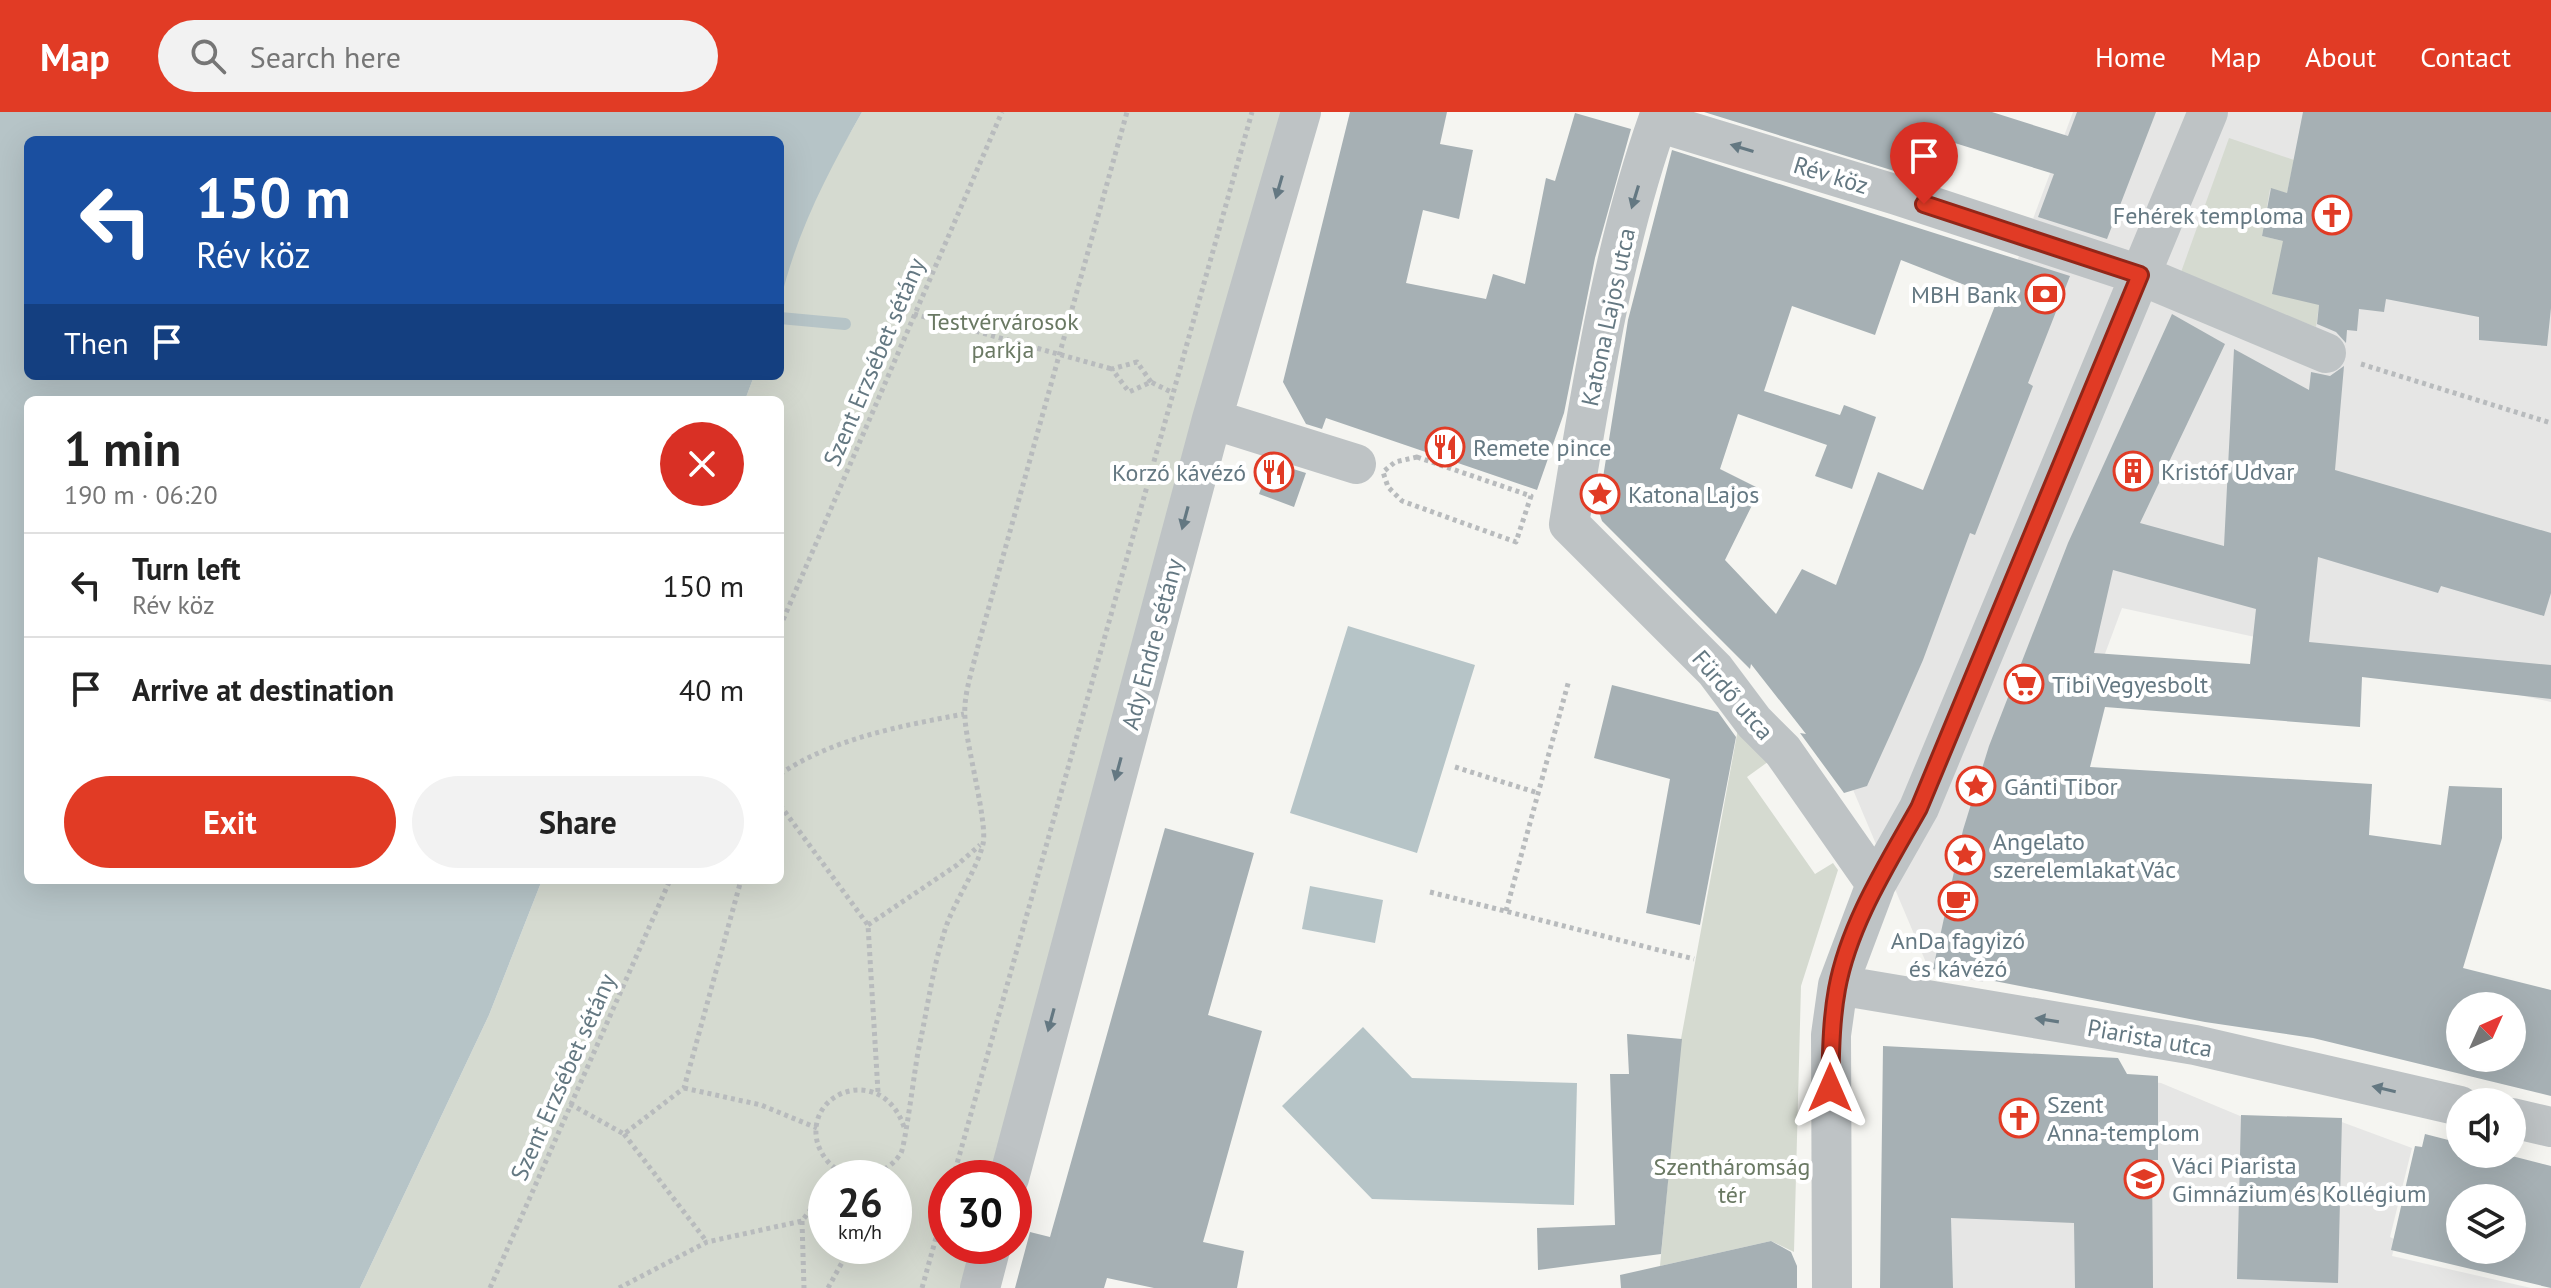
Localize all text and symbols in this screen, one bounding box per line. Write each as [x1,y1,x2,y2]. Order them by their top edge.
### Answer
search box [158,20,718,92]
text: Map [40,32,110,81]
icon: search [186,34,230,78]
text: Search here [250,37,401,76]
text: Home [2095,38,2166,75]
text: Map [2210,38,2261,75]
text: About [2305,38,2376,75]
text: Contact [2420,38,2511,75]
pin [1890,122,1958,204]
icon: arrive [1902,134,1946,178]
one-way arrow [1730,141,1754,154]
street label: Rév köz [1790,149,1872,201]
text: 150 m [196,161,351,233]
icon: left [64,168,168,272]
one-way arrow [1272,175,1285,199]
one-way arrow [1628,185,1641,209]
church icon: Fehérek temploma [2311,194,2353,236]
place label: Fehérek temploma [2113,200,2304,231]
street label: Katona Lajos utca [1574,225,1642,409]
text: Rév köz [196,231,310,278]
street label: Szent Erzsébet sétány [816,253,932,471]
bank icon: MBH Bank [2024,273,2066,315]
place label: MBH Bank [1911,279,2017,310]
park label: Testvérvárosok parkja [927,306,1079,365]
icon: arrive [145,320,189,364]
text: Then [64,323,129,362]
text: 1 min [64,417,181,479]
button: close [660,422,744,506]
restaurant icon: Remete pince [1424,426,1466,468]
place label: Remete pince [1473,432,1611,463]
building icon: Kristóf Udvar [2112,450,2154,492]
restaurant icon: Korzó kávézó [1253,451,1295,493]
place label: Kristóf Udvar [2161,456,2294,487]
place label: Korzó kávézó [1112,457,1246,488]
place icon: Katona Lajos [1579,473,1621,515]
text: 190 m · 06:20 [64,478,218,511]
place label: Katona Lajos [1628,479,1759,510]
one-way arrow [1179,505,1191,530]
text: Turn left [132,549,240,588]
street label: Ady Endre sétány [1114,555,1190,733]
icon: left [64,563,108,607]
text: 150 m [663,566,744,605]
text: Rév köz [132,588,215,621]
street label: Fürdő utca [1685,644,1781,746]
supermarket icon: Tibi Vegyesbolt [2003,663,2045,705]
icon: arrive [64,667,108,711]
place label: Tibi Vegyesbolt [2052,669,2208,700]
text: Arrive at destination [132,670,394,709]
text: 40 m [679,670,744,709]
one-way arrow [1112,757,1124,782]
place icon: Gánti Tibor [1955,765,1997,807]
place label: Gánti Tibor [2004,771,2118,802]
button: Exit [64,776,396,868]
button: Share [412,776,744,868]
place label: Angelato szerelemlakat Vác [1993,826,2176,885]
place icon: Angelato szerelemlakat Vác [1944,834,1986,876]
cafe icon: AnDa fagyizó és kávézó [1937,880,1979,922]
place label: AnDa fagyizó és kávézó [1891,925,2025,984]
street label: Szent Erzsébet sétány [503,969,623,1185]
north arrow [2446,992,2526,1072]
map controls [2446,992,2526,1264]
one-way arrow [1045,1008,1057,1033]
street label: Piarista utca [2085,1012,2215,1064]
one-way arrow [2034,1013,2059,1026]
position arrow [1788,1046,1872,1130]
one-way arrow [2371,1082,2396,1095]
button: sound [2446,1088,2526,1168]
place label: Szent Anna-templom [2047,1089,2200,1148]
church icon: Szent Anna-templom [1998,1097,2040,1139]
place label: Váci Piarista Gimnázium és Kollégium [2171,1150,2426,1209]
park label: Szentháromság tér [1654,1151,1810,1210]
school or university icon: Váci Piarista Gimnázium és Kollégium [2123,1158,2165,1200]
speed limit sign: 30 [928,1160,1032,1264]
text: 26 [837,1176,883,1228]
button: layers [2446,1184,2526,1264]
text: km/h [838,1219,882,1245]

